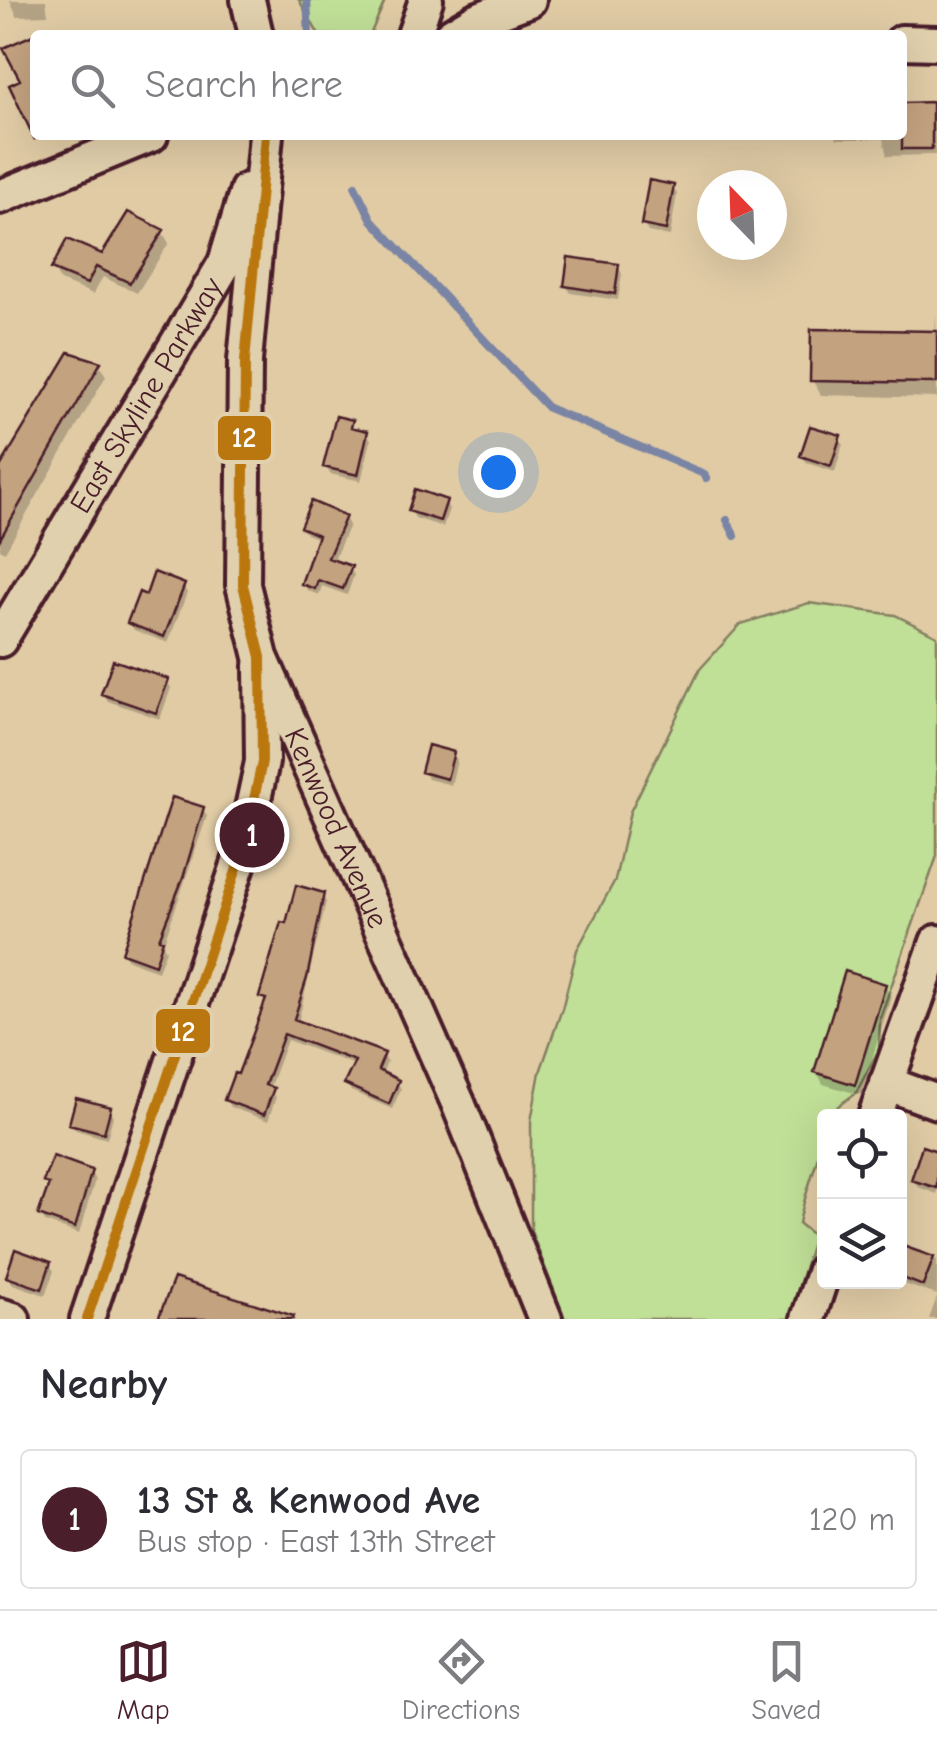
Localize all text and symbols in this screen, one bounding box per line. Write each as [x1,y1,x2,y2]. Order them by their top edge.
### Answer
search box [30,30,907,140]
icon: search [65,58,120,113]
text: Search here [145,63,343,107]
north arrow [697,170,787,260]
street label: East Skyline Parkway [62,271,230,519]
line badge: 12 [216,414,273,462]
text: 12 [232,422,256,454]
your location [473,447,524,498]
street label: Kenwood Avenue [277,723,396,933]
pin: 1 [220,798,284,872]
line badge: 12 [154,1007,212,1055]
text: 12 [171,1016,195,1048]
map controls [817,1109,907,1289]
button: locate [817,1109,907,1199]
button: layers [817,1199,907,1289]
text: Nearby [40,1360,167,1409]
text: 13 St & Kenwood Ave [137,1479,480,1523]
text: 1 [68,1501,81,1538]
text: 120 m [809,1501,895,1538]
text: Bus stop · East 13th Street [137,1523,495,1560]
tab: Map [116,1634,171,1726]
tab: Directions [402,1634,520,1726]
tab: Saved [751,1634,821,1726]

